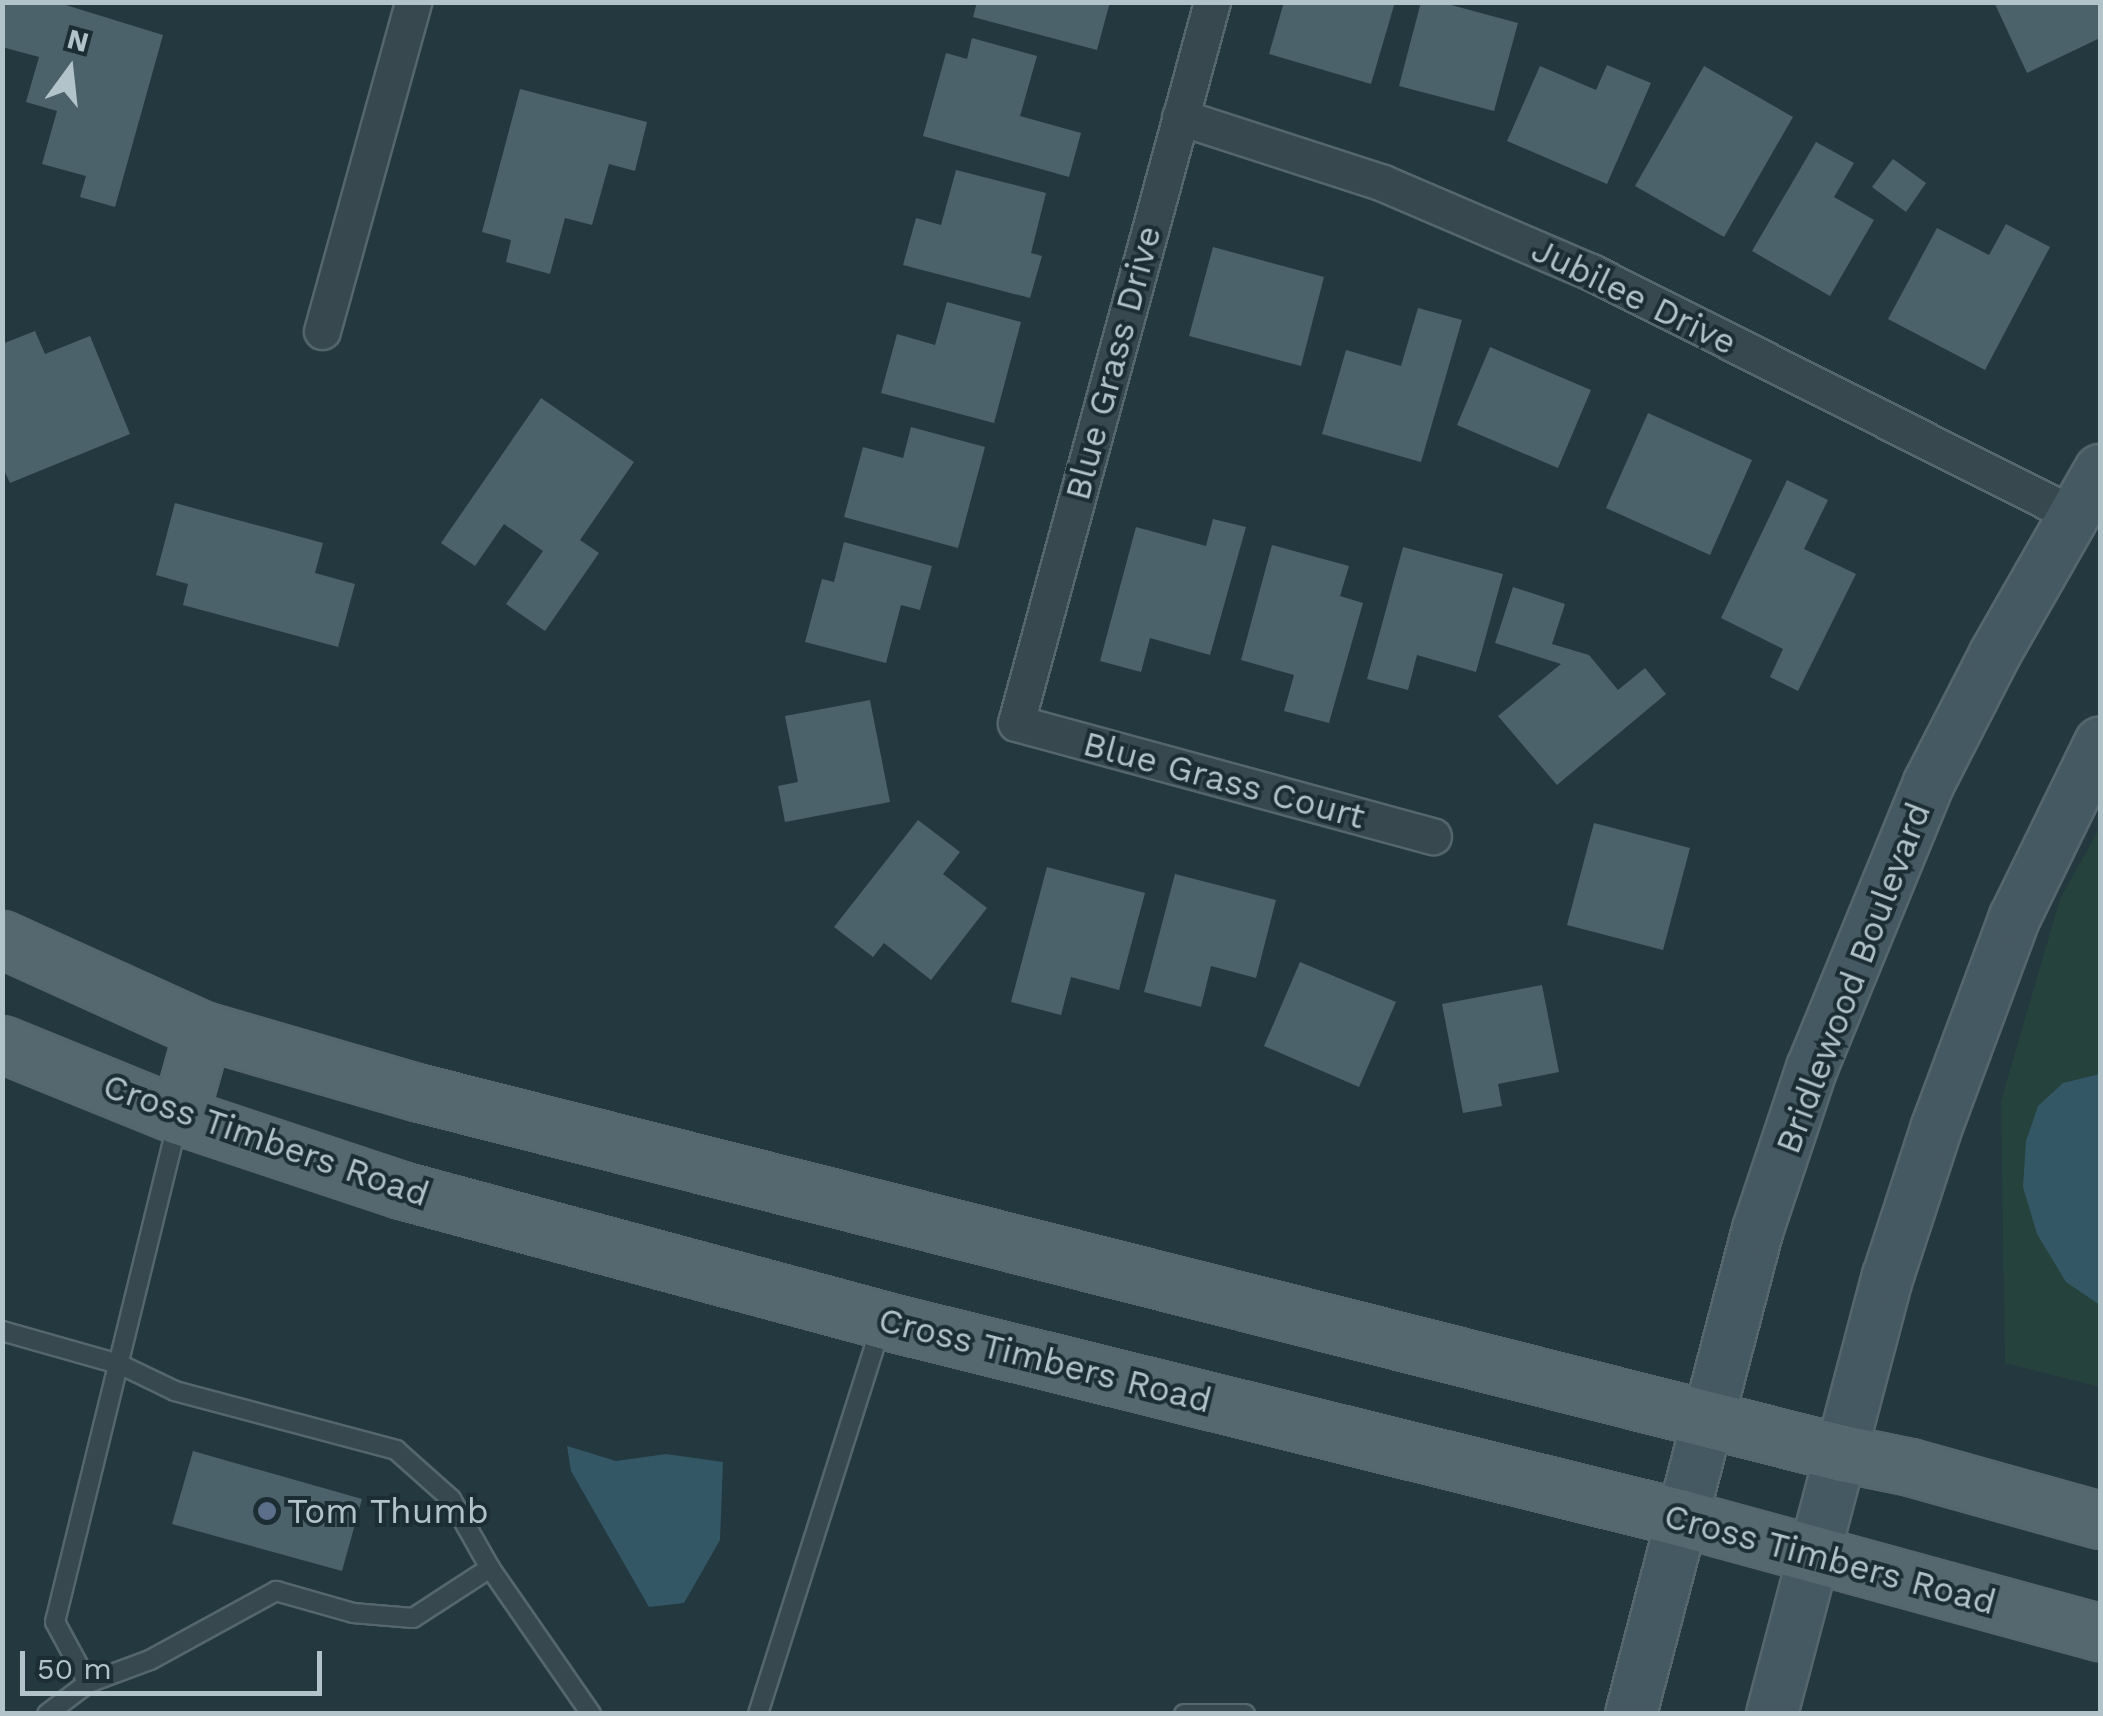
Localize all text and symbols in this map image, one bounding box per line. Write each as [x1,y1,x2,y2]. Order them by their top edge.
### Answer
north arrow [20,20,120,120]
text: N [64,22,92,59]
street label: Blue Grass Drive [1056,221,1170,505]
street label: Jubilee Drive [1525,228,1743,364]
street label: Blue Grass Court [1079,722,1369,838]
street label: Bridlewood Boulevard [1767,797,1939,1159]
street label: Cross Timbers Road [97,1064,435,1216]
street label: Cross Timbers Road [874,1298,1216,1422]
place label: Tom Thumb [287,1490,490,1532]
street label: Cross Timbers Road [1659,1494,2001,1624]
marker: Tom Thumb [256,1500,278,1522]
scale bar [25,1631,328,1693]
text: 50 m [37,1651,112,1686]

